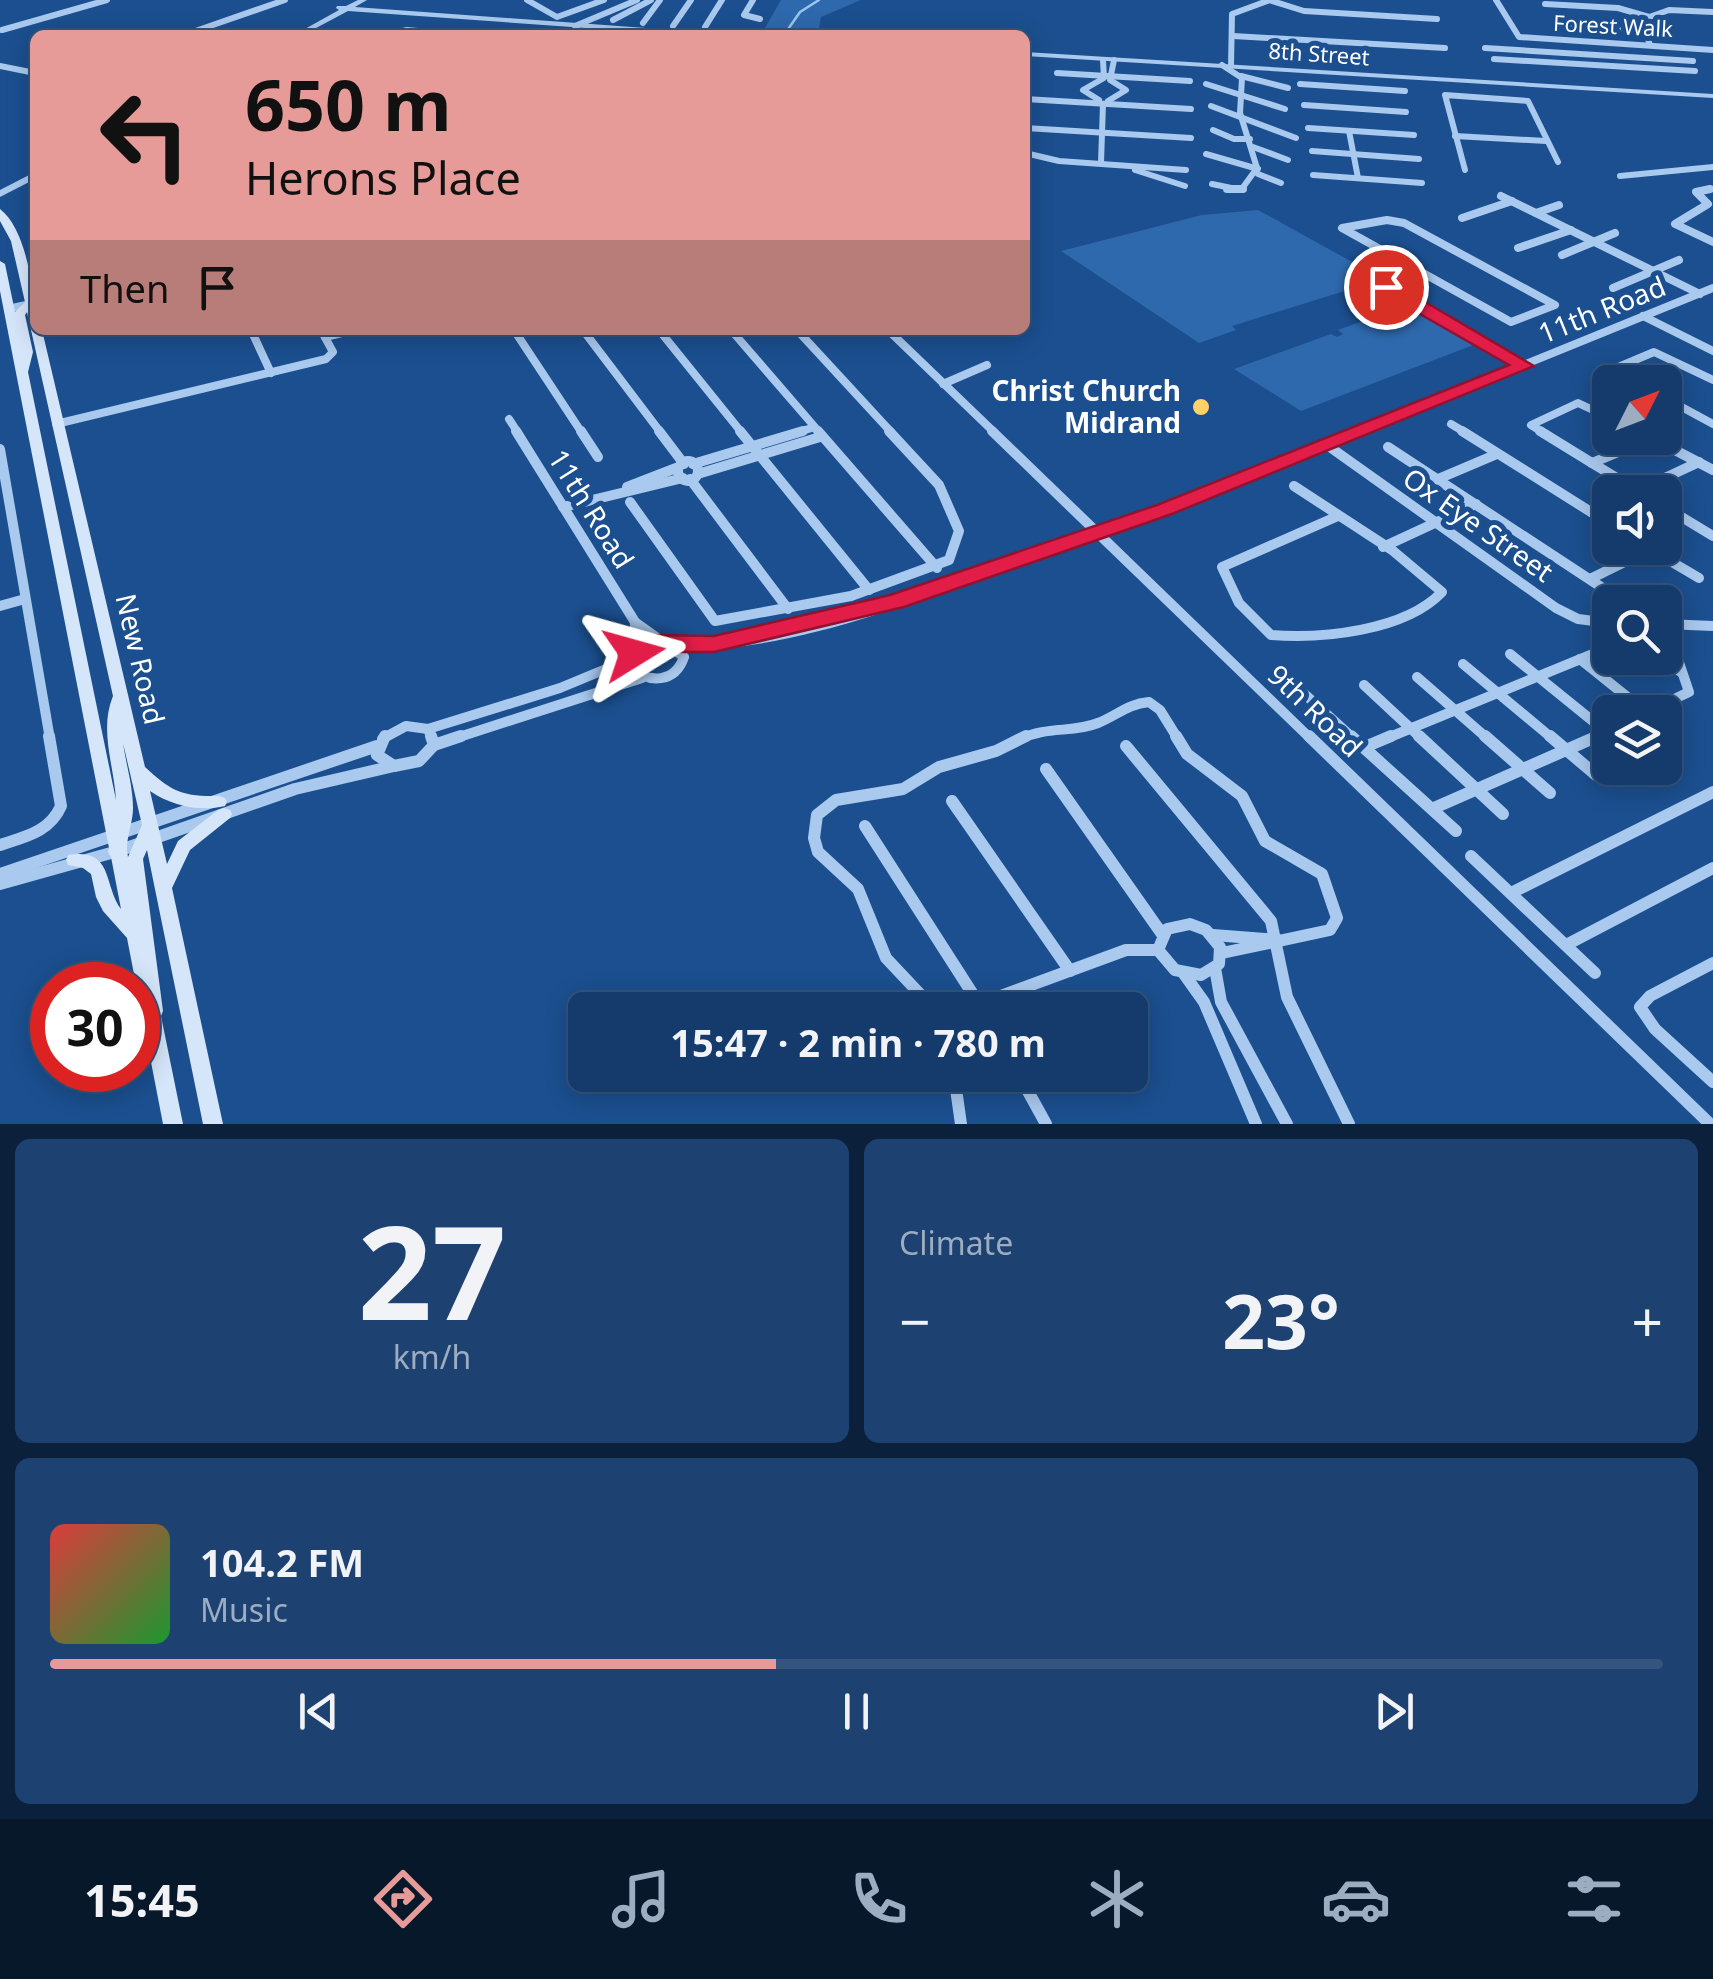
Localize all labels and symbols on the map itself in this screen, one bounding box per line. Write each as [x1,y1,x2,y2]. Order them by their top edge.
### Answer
street label: Forest Walk [1552,7,1674,43]
street label: 8th Street [1268,35,1371,72]
pin [1344,245,1429,330]
street label: 11th Road [1532,266,1671,352]
north arrow [1592,365,1682,455]
place label: Christ Church Midrand [991,371,1181,441]
marker: Christ Church Midrand [1190,396,1212,418]
street label: 11th Road [540,442,643,575]
street label: Ox Eye Street [1396,458,1561,590]
street label: New Road [107,590,174,728]
position arrow [582,601,686,705]
street label: 9th Road [1260,656,1371,765]
speed limit sign: 30 [30,962,160,1092]

